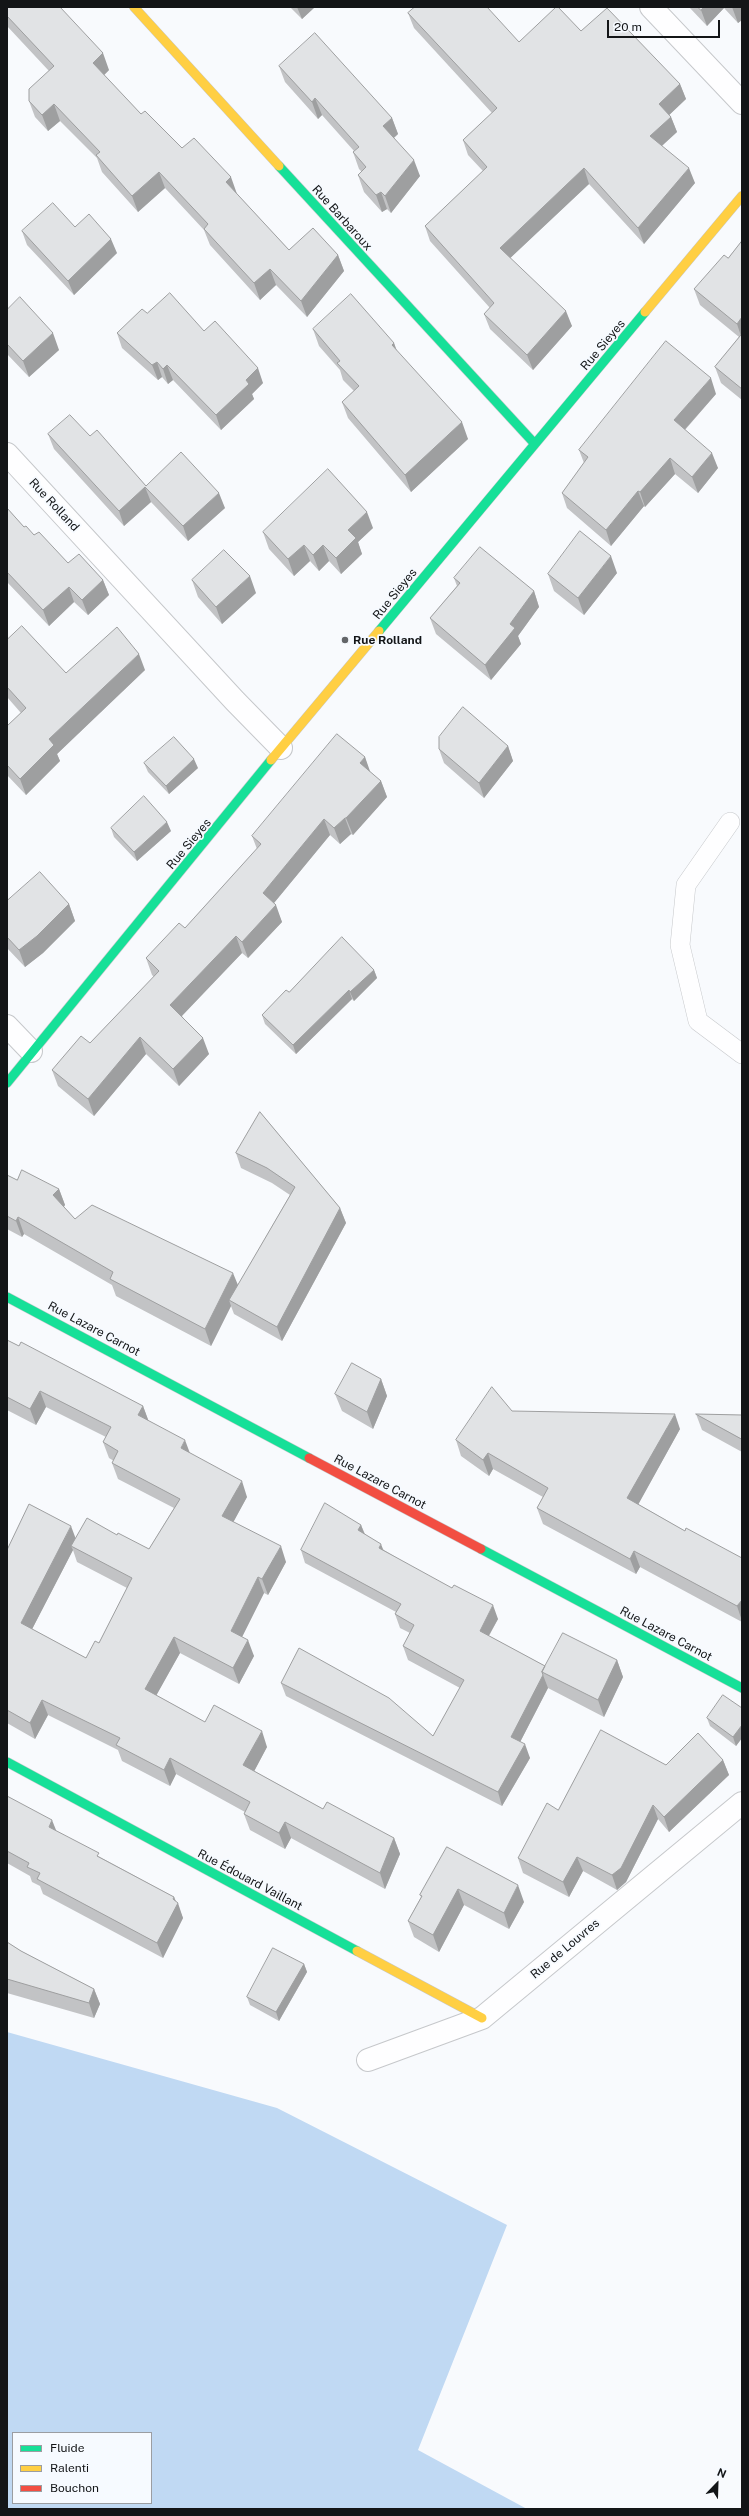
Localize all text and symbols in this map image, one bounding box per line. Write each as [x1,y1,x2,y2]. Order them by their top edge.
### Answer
scale bar [609,12,722,38]
text: 20 m [614,20,642,34]
street label: Rue Barbaroux [309,182,375,254]
street label: Rue Sieyes [578,317,628,373]
street label: Rue Rolland [26,476,82,534]
street label: Rue Sieyes [370,566,420,622]
place label: Rue Rolland [353,633,422,647]
marker: Rue Rolland [340,635,350,645]
street label: Rue Sieyes [164,816,214,872]
street label: Rue Lazare Carnot [45,1299,143,1359]
street label: Rue Lazare Carnot [331,1452,429,1512]
street label: Rue Lazare Carnot [617,1604,715,1664]
street label: Rue Édouard Vaillant [195,1846,305,1914]
street label: Rue de Louvres [528,1916,602,1982]
legend [12,2432,152,2504]
text: Fluide [50,2441,85,2455]
text: Ralenti [50,2461,89,2475]
north arrow [697,2464,737,2504]
text: N [715,2466,728,2480]
text: Bouchon [50,2481,99,2495]

